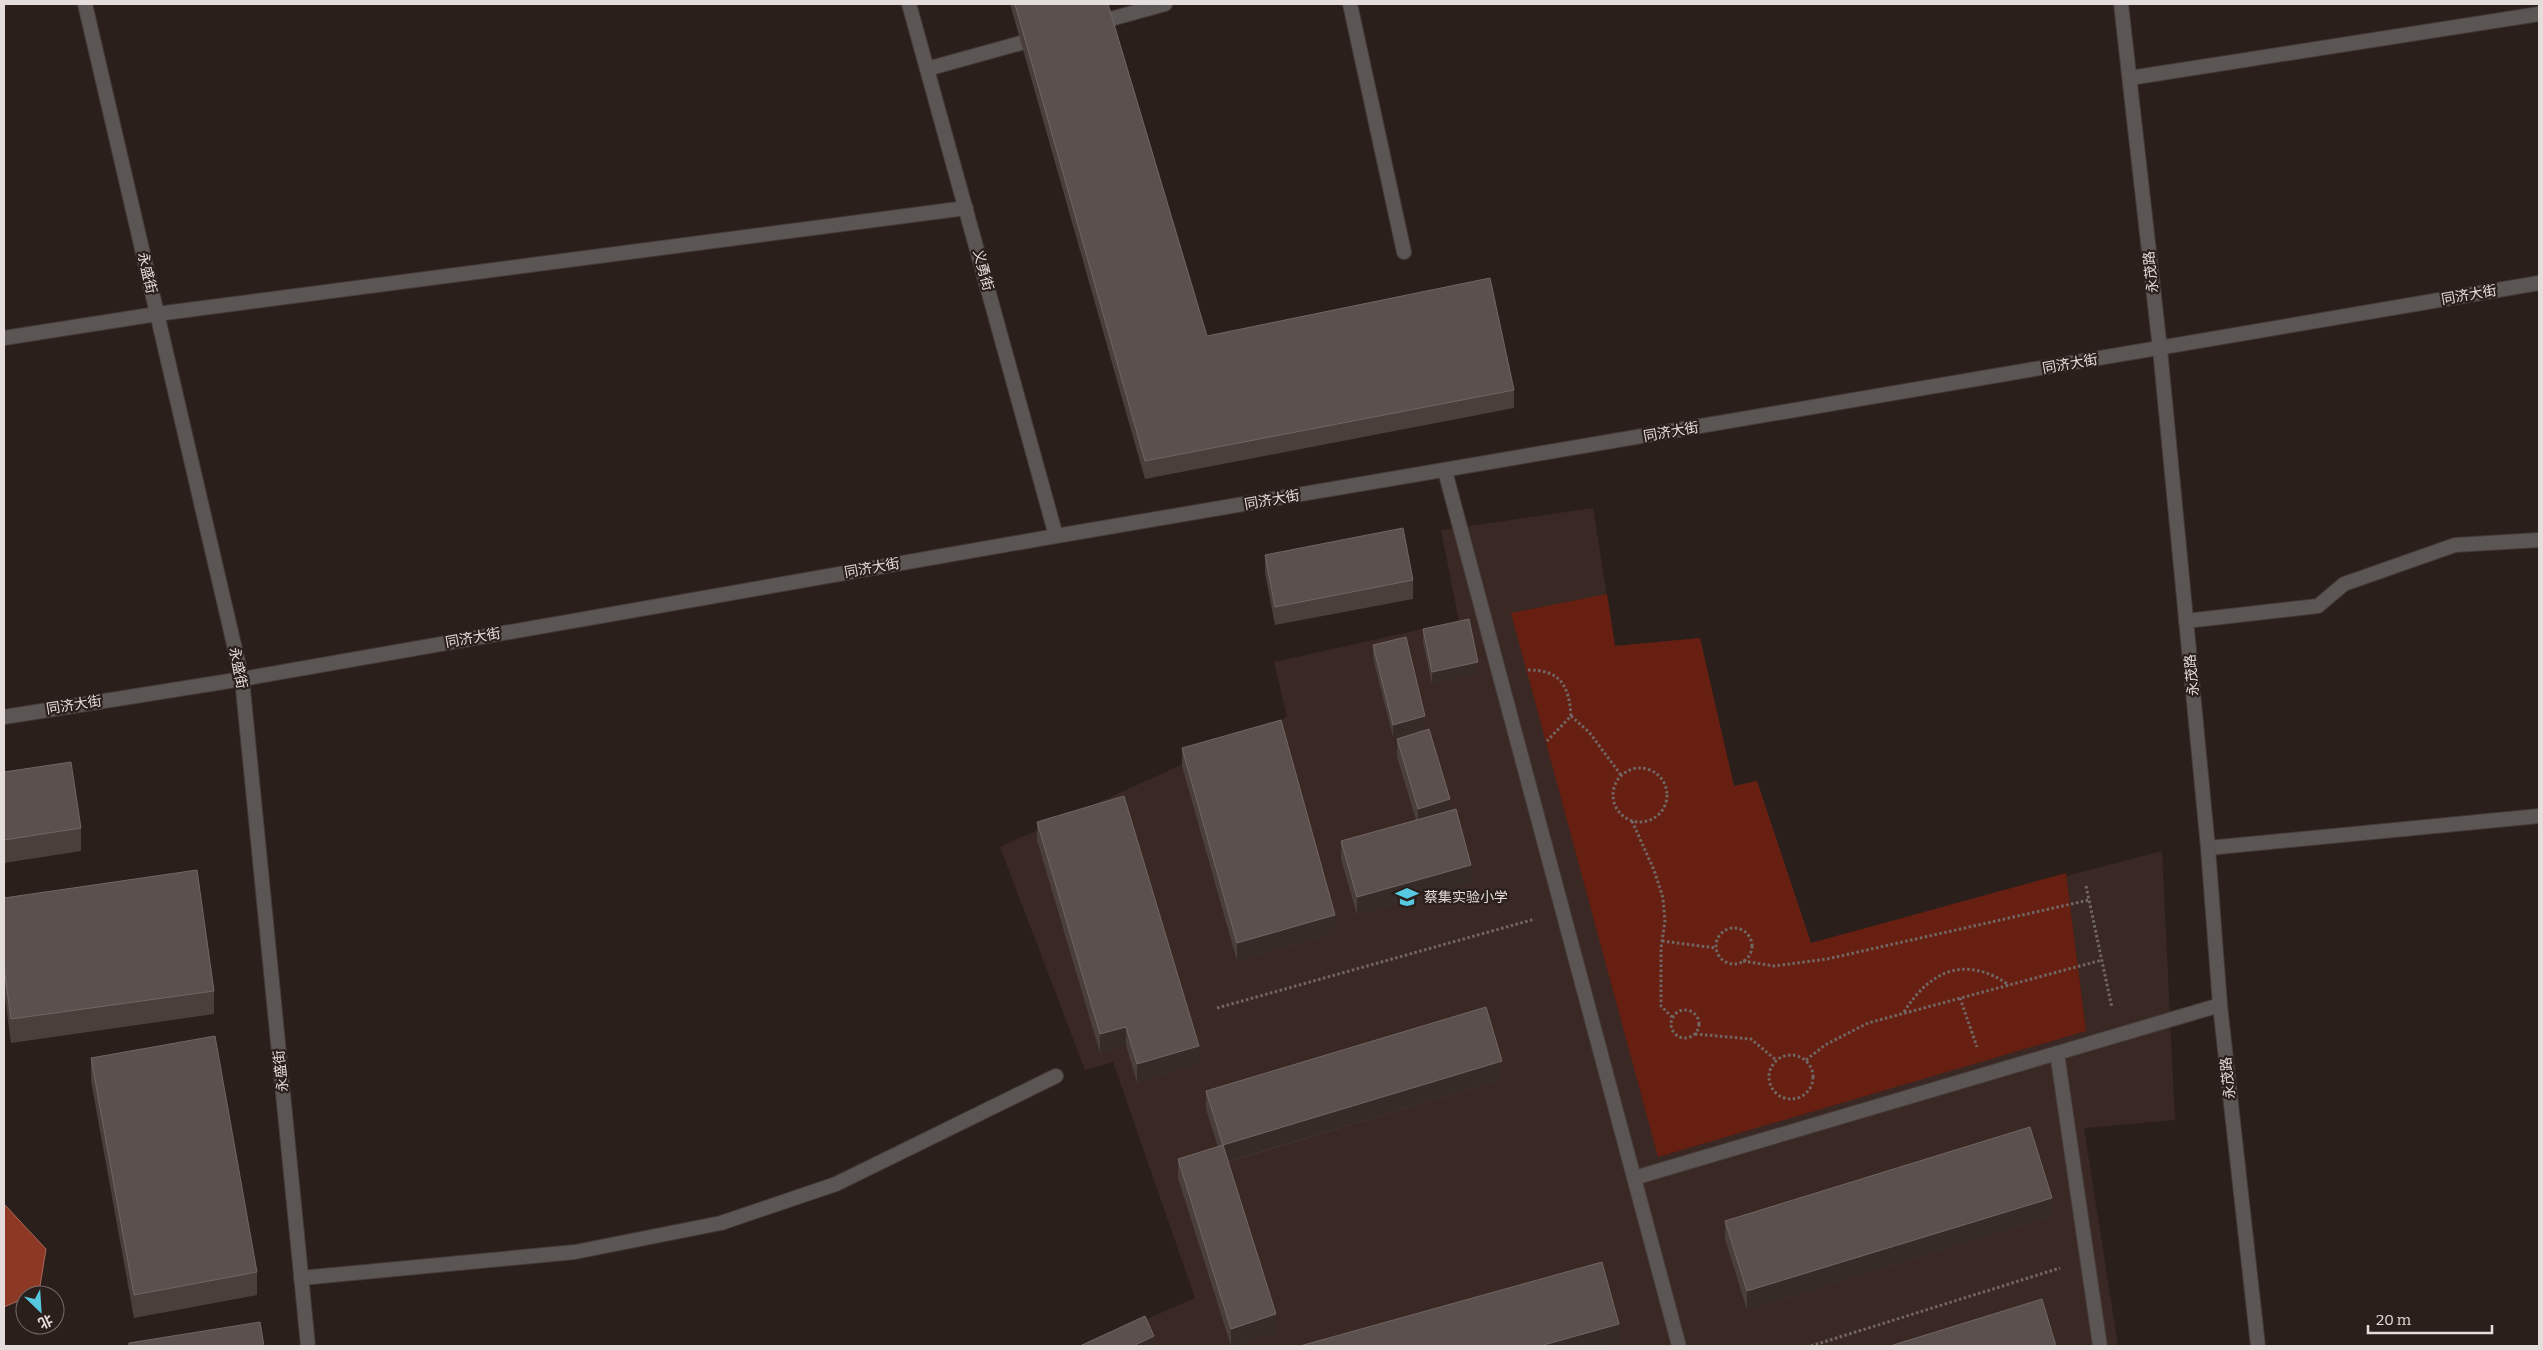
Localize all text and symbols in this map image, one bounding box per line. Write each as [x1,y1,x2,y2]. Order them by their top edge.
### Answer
street label: 义勇街 [969,248,997,292]
street label: 永茂路 [2140,250,2162,294]
street label: 永盛街 [134,251,160,295]
street label: 同济大街 [2440,282,2498,308]
street label: 同济大街 [2041,351,2099,377]
street label: 同济大街 [1642,419,1700,445]
street label: 同济大街 [1243,487,1301,513]
street label: 同济大街 [843,555,901,581]
street label: 同济大街 [444,625,502,651]
street label: 永盛街 [226,646,250,690]
street label: 永茂路 [2182,653,2202,697]
street label: 同济大街 [45,692,103,718]
school or university icon: 蔡集实验小学 [1394,884,1420,910]
place label: 蔡集实验小学 [1424,889,1508,906]
street label: 永盛街 [270,1049,292,1093]
street label: 永茂路 [2217,1056,2239,1100]
north arrow [15,1285,65,1335]
scale bar [2368,1302,2492,1334]
text: 北 [35,1311,55,1332]
text: 20 m [2376,1311,2412,1329]

